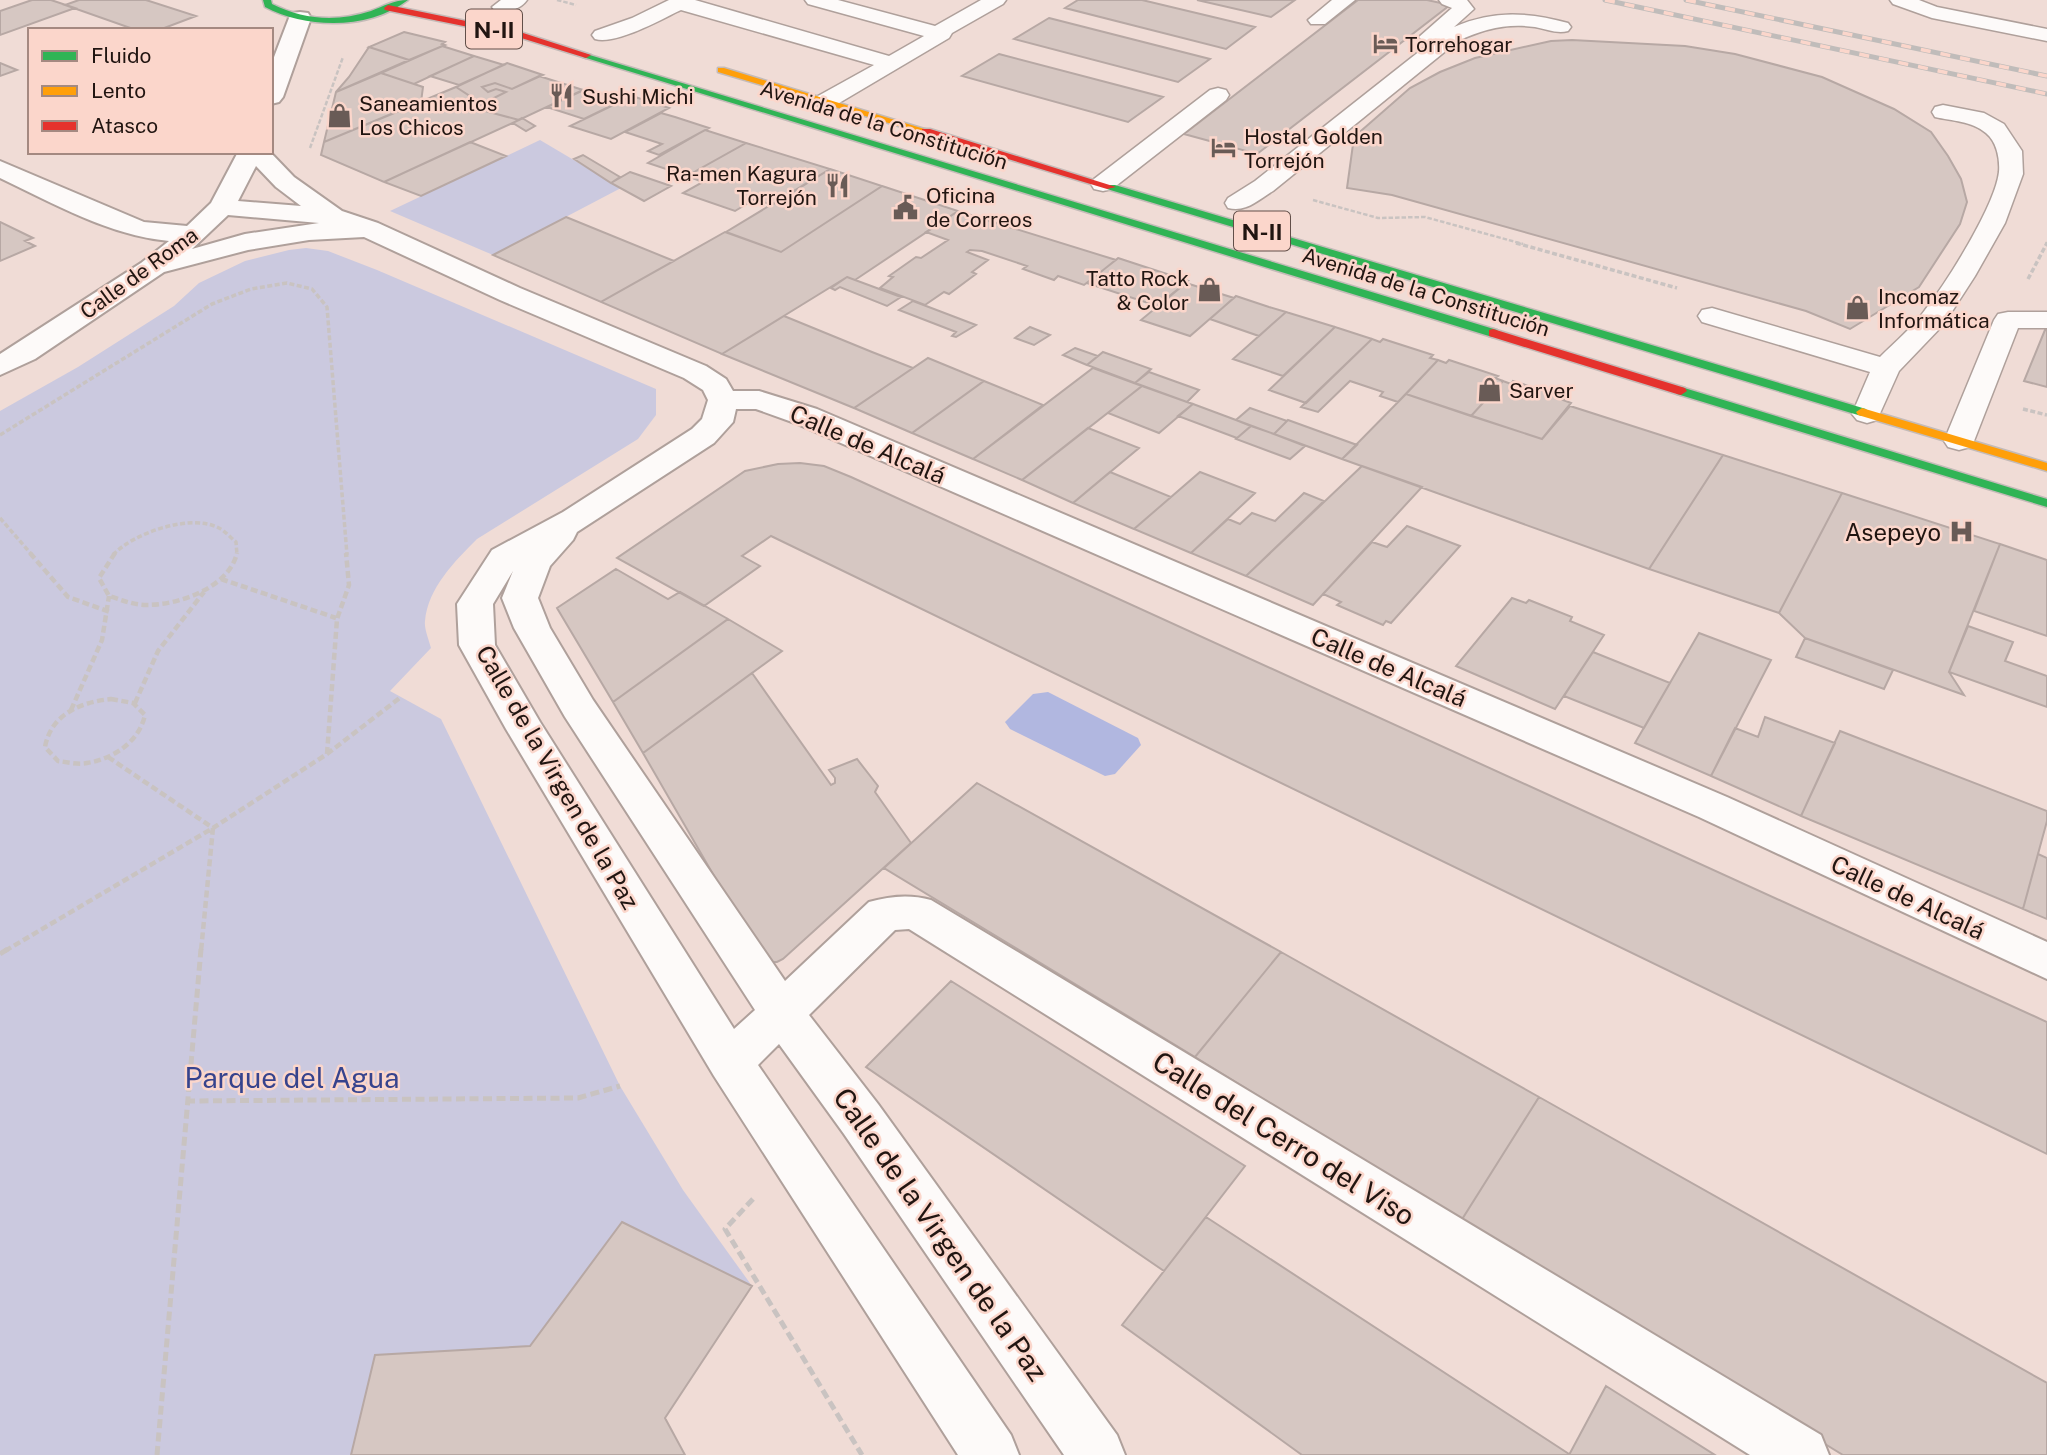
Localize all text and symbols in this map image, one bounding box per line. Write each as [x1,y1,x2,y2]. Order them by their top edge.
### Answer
road number: N-II [466,10,522,48]
legend [28,28,273,154]
hotel icon: Torrehogar [1371,30,1399,58]
place label: Torrehogar [1405,32,1513,57]
text: Fluido [91,43,151,68]
street label: Avenida de la Constitución [757,75,1011,175]
text: Lento [91,78,146,103]
restaurant icon: Sushi Michi [548,82,576,110]
place label: Sushi Michi [582,84,694,109]
place label: Saneamientos Los Chicos [359,91,497,140]
shop icon: Saneamientos Los Chicos [325,101,353,129]
text: Atasco [91,113,158,138]
place label: Hostal Golden Torrejón [1244,124,1383,173]
hotel icon: Hostal Golden Torrejón [1210,134,1238,162]
place label: Ra-men Kagura Torrejón [666,161,817,210]
restaurant icon: Ra-men Kagura Torrejón [823,171,851,199]
place label: Oficina de Correos [926,183,1032,232]
public building icon: Oficina de Correos [892,193,920,221]
road number: N-II [1234,212,1290,250]
street label: Calle de Roma [75,222,203,324]
street label: Avenida de la Constitución [1299,242,1553,342]
place label: Tatto Rock & Color [1086,266,1189,315]
shop icon: Tatto Rock & Color [1195,276,1223,304]
place label: Incomaz Informática [1878,284,1990,333]
shop icon: Incomaz Informática [1844,294,1872,322]
shop icon: Sarver [1475,376,1503,404]
place label: Sarver [1509,378,1574,403]
street label: Calle de Alcalá [786,399,950,489]
place label: Asepeyo [1845,518,1941,546]
hospital icon: Asepeyo [1947,518,1975,546]
street label: Calle de Alcalá [1307,622,1471,712]
street label: Calle de la Virgen de la Paz [471,640,645,914]
street label: Calle de Alcalá [1827,849,1989,945]
street label: Calle del Cerro del Viso [1147,1044,1421,1232]
park label: Parque del Agua [185,1061,399,1094]
street label: Calle de la Virgen de la Paz [827,1081,1055,1387]

